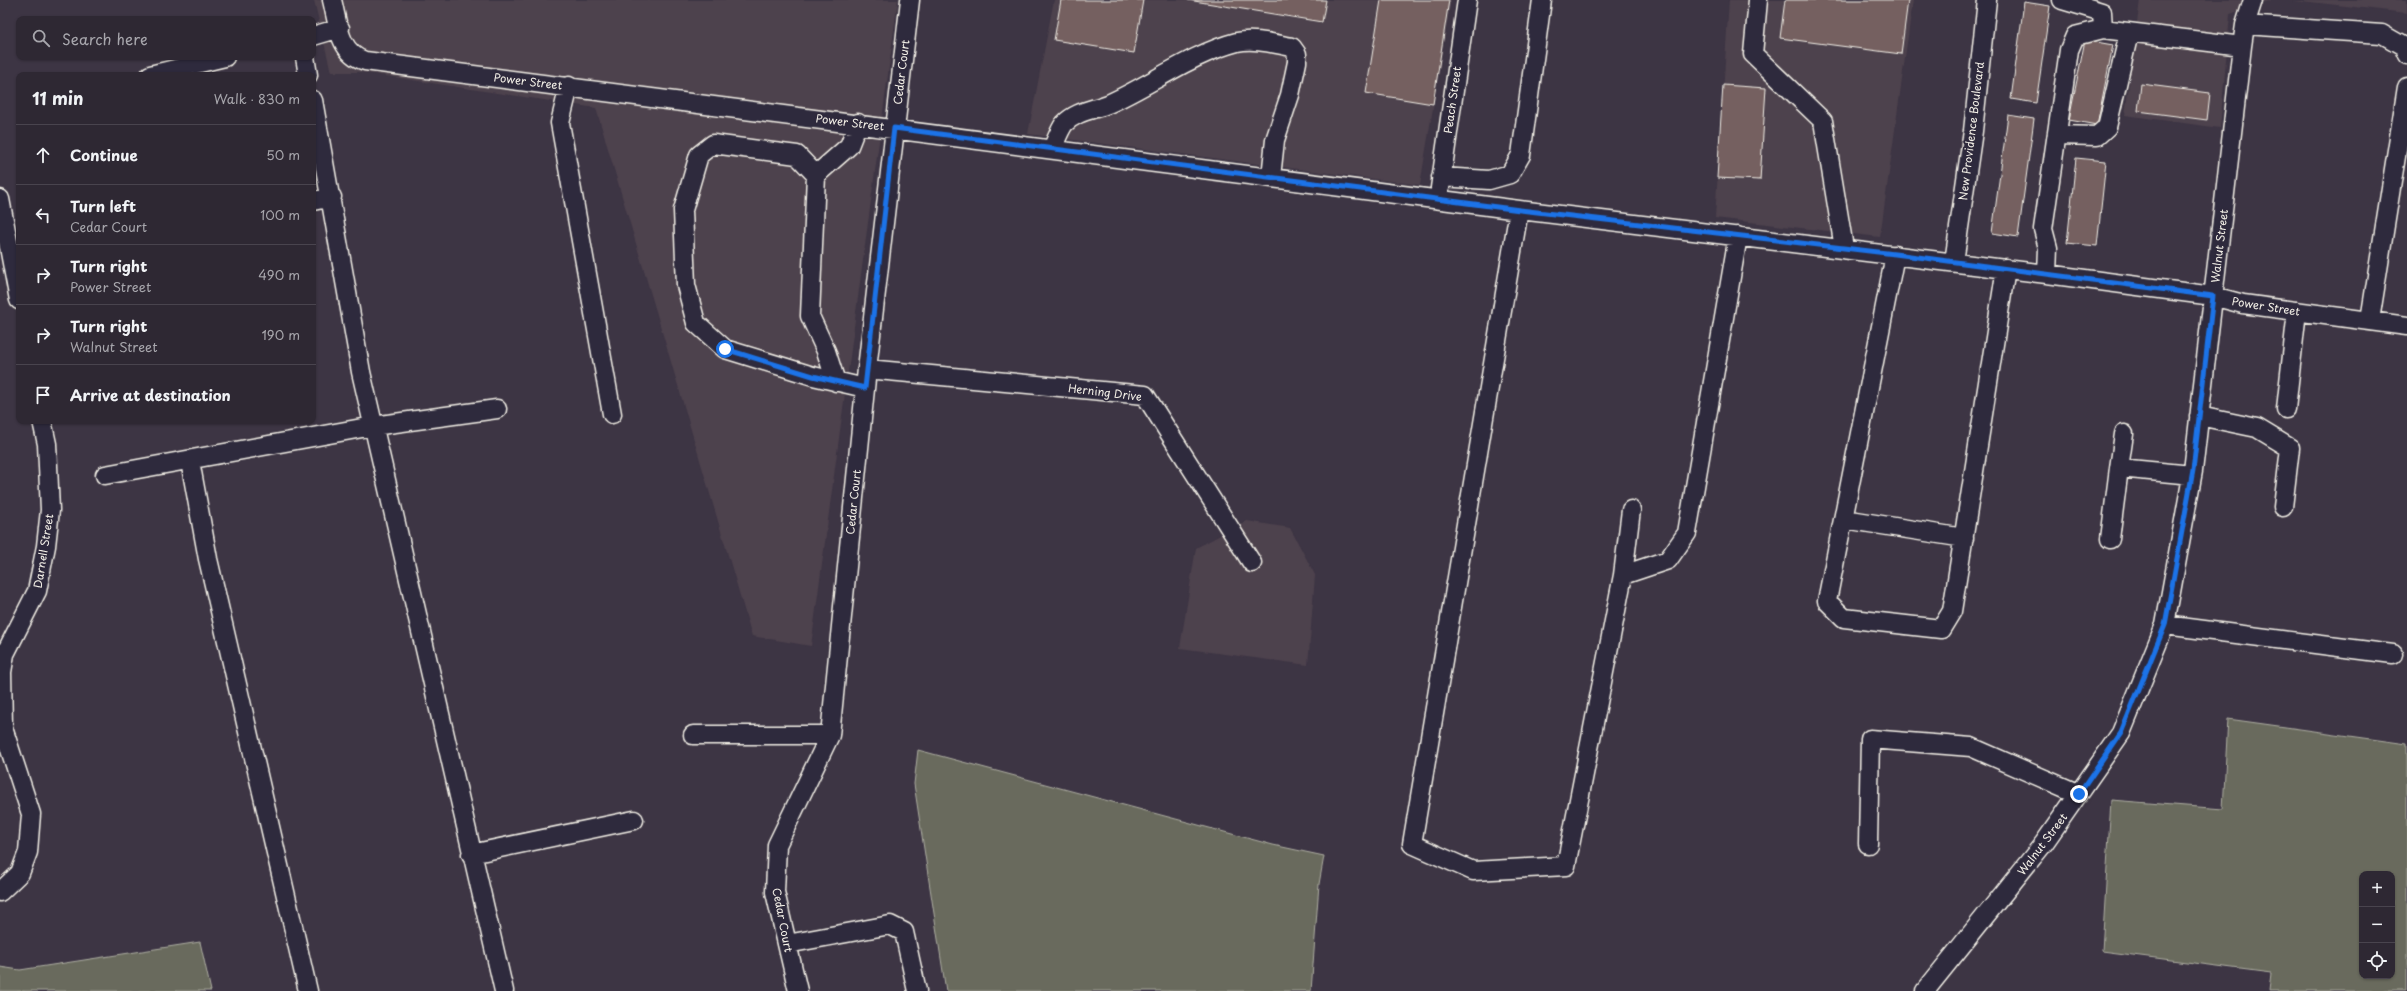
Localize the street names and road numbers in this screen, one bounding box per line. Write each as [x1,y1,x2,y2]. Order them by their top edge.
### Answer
street label: Cedar Court [889,38,913,105]
street label: New Providence Boulevard [1954,60,1988,201]
street label: Peach Street [1439,65,1465,135]
street label: Power Street [493,68,564,94]
street label: Power Street [815,109,886,135]
street label: Walnut Street [2206,208,2232,284]
street label: Power Street [2231,292,2302,320]
street label: Herning Drive [1067,379,1143,405]
street label: Cedar Court [841,468,865,535]
street label: Darnell Street [29,512,57,589]
street label: Walnut Street [2013,809,2071,879]
street label: Cedar Court [768,886,798,954]

